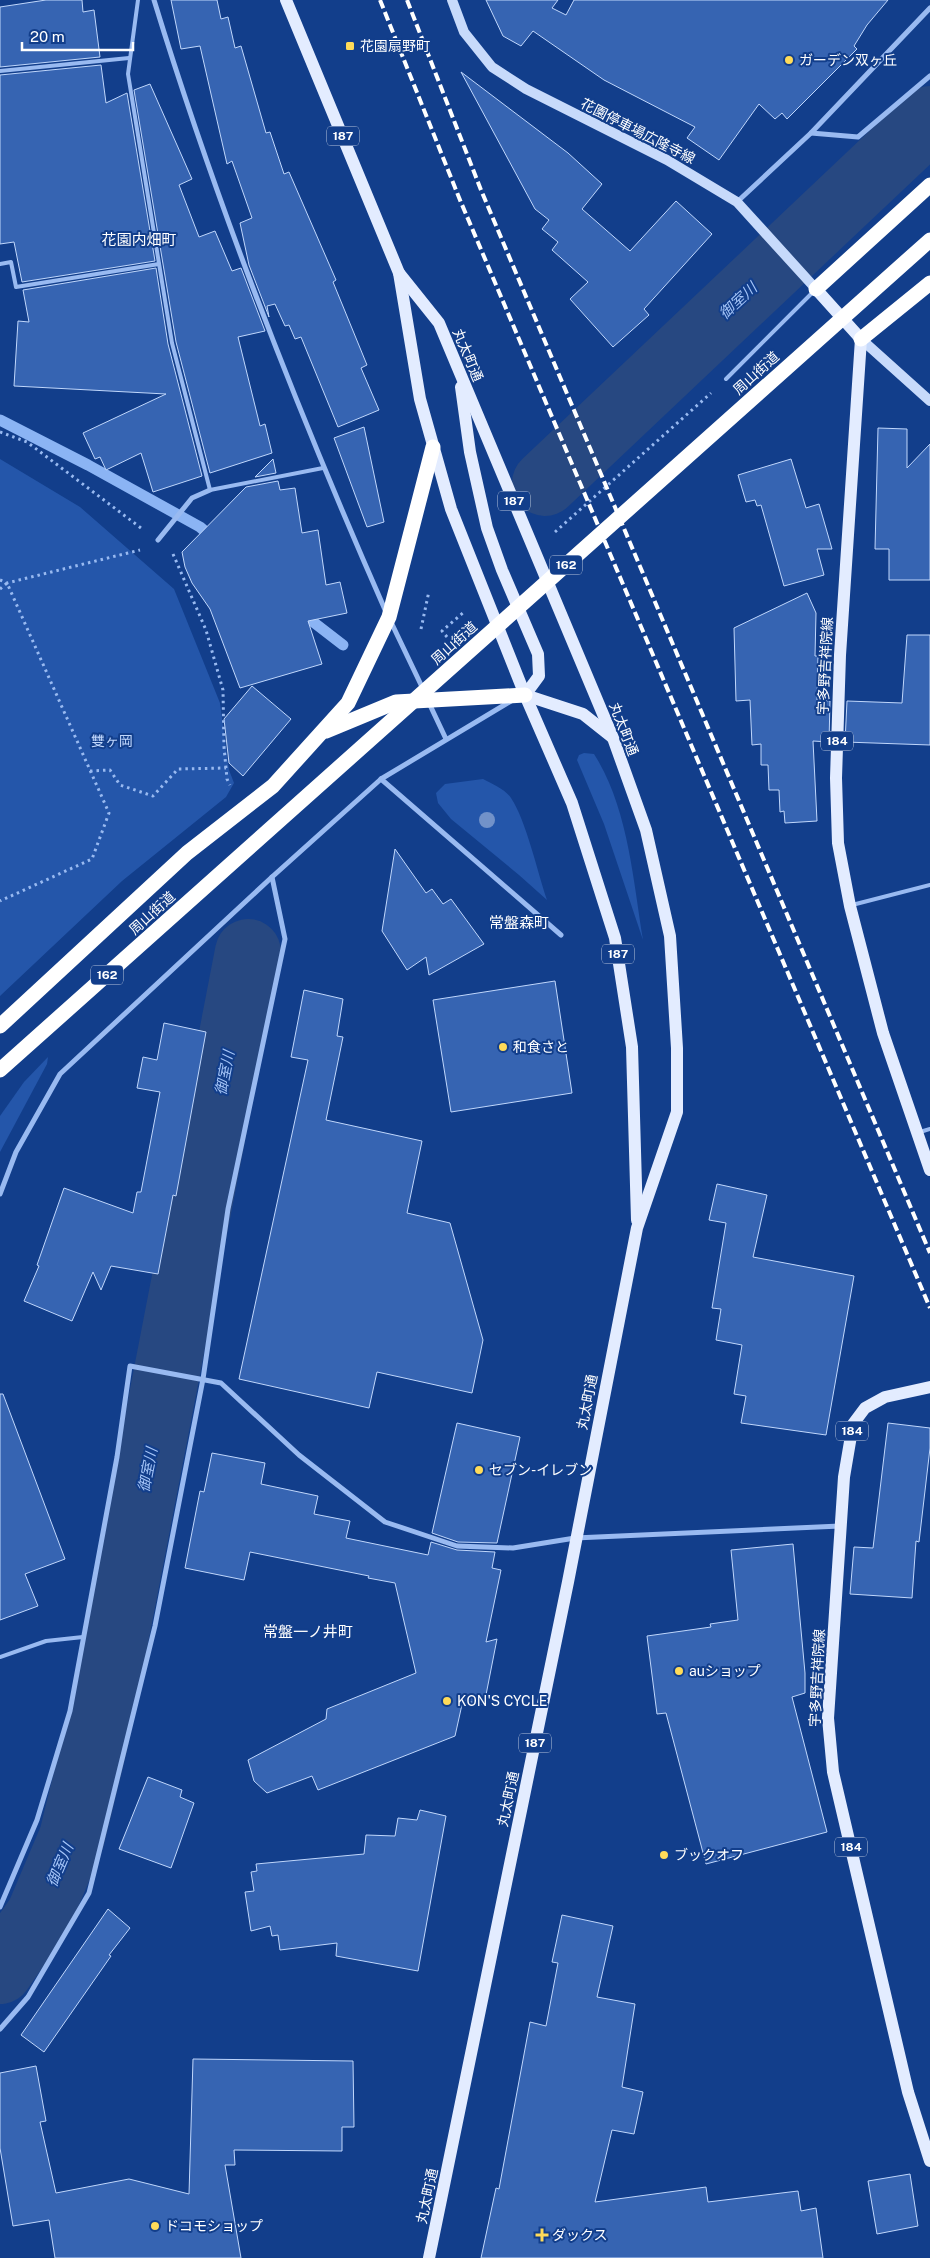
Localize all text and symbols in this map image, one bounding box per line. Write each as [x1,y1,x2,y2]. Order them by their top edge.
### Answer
scale bar [22,20,134,52]
text: 20 m [30,28,65,45]
place label: 花園扇野町 [360,38,430,54]
marker: 花園扇野町 [344,40,356,52]
place label: ガーデン双ヶ丘 [799,52,897,68]
marker: ガーデン双ヶ丘 [783,54,795,66]
street label: 花園停車場広隆寺線 [578,95,698,167]
road number: 187 [327,126,359,146]
district label: 花園内畑町 [101,231,177,248]
water label: 御室川 [715,278,761,322]
street label: 丸太町通 [450,326,486,384]
street label: 周山街道 [730,348,782,398]
road number: 187 [498,492,530,511]
road number: 162 [550,556,582,574]
street label: 宇多野吉祥院線 [814,617,836,715]
street label: 周山街道 [428,618,480,668]
street label: 丸太町通 [606,700,642,758]
road number: 184 [821,731,853,750]
park label: 雙ヶ岡 [91,733,133,749]
street label: 周山街道 [126,888,178,938]
district label: 常盤森町 [489,914,549,931]
road number: 187 [602,944,634,964]
road number: 162 [91,966,123,984]
place label: 和食さと [513,1039,569,1055]
marker: 和食さと [497,1041,509,1053]
water label: 御室川 [212,1047,238,1097]
street label: 丸太町通 [574,1373,600,1431]
road number: 184 [836,1422,868,1440]
water label: 御室川 [135,1444,161,1494]
place label: セブン-イレブン [489,1462,592,1478]
marker: セブン-イレブン [473,1464,485,1476]
district label: 常盤一ノ井町 [263,1623,353,1640]
street label: 宇多野吉祥院線 [806,1629,828,1727]
place label: auショップ [689,1663,761,1679]
marker: auショップ [673,1665,685,1677]
place label: KON'S CYCLE [457,1693,548,1709]
marker: KON'S CYCLE [441,1695,453,1707]
road number: 187 [519,1734,551,1752]
street label: 丸太町通 [494,1770,522,1828]
road number: 184 [835,1838,867,1856]
water label: 御室川 [43,1839,77,1889]
place label: ブックオフ [674,1847,744,1863]
marker: ブックオフ [658,1849,670,1861]
street label: 丸太町通 [413,2167,441,2225]
place label: ドコモショップ [165,2218,263,2234]
marker: ドコモショップ [149,2220,161,2232]
place label: ダックス [552,2227,608,2243]
marker: ダックス [536,2229,548,2241]

